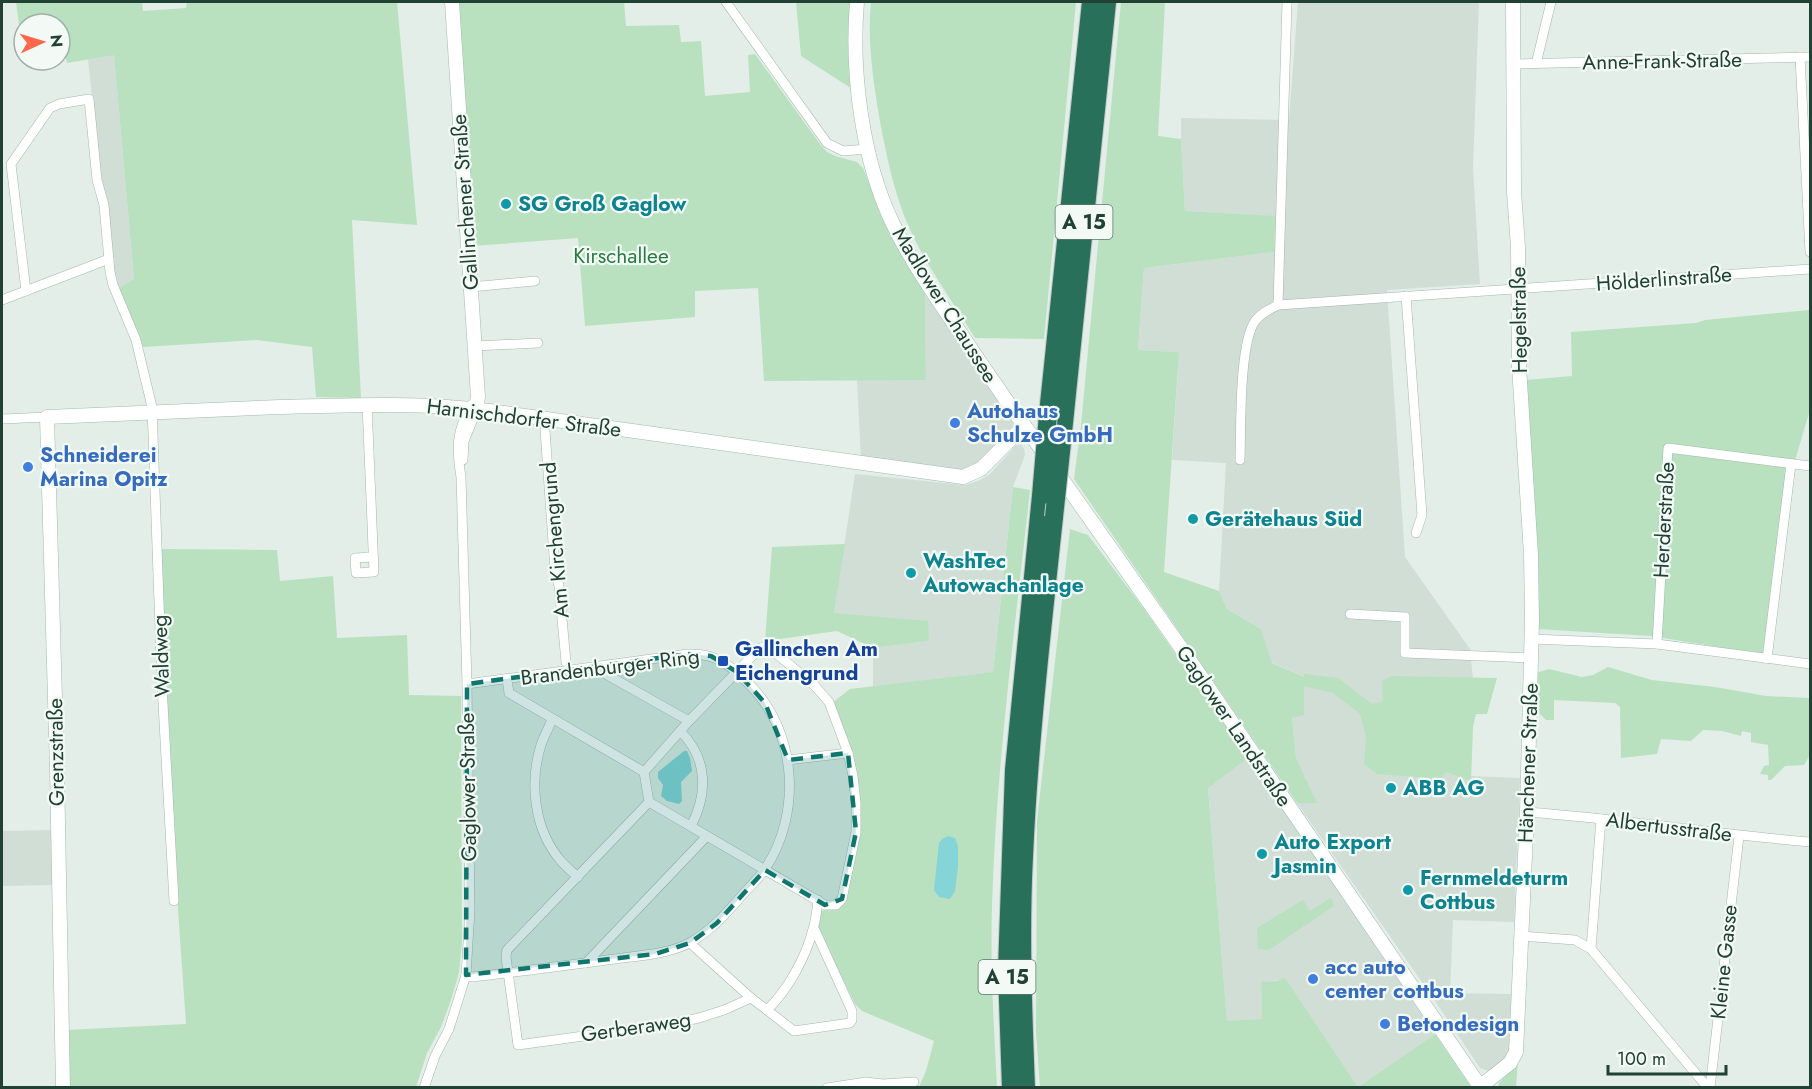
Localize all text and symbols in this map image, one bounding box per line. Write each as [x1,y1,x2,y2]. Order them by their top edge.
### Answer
north arrow [12,12,72,72]
text: N [45,34,68,48]
street label: Anne-Frank-Straße [1582,45,1742,77]
street label: Gallinchener Straße [444,113,486,291]
place label: SG Groß Gaglow [518,189,687,219]
marker: SG Groß Gaglow [499,197,513,211]
road number: A 15 [1056,205,1112,239]
street label: Madlower Chaussee [885,221,1005,389]
park label: Kirschallee [573,241,669,271]
street label: Hölderlinstraße [1595,259,1733,299]
street label: Hegelstraße [1503,266,1535,374]
street label: Harnischdorfer Straße [425,391,623,445]
place label: Autohaus Schulze GmbH [966,396,1113,450]
marker: Autohaus Schulze GmbH [948,416,962,430]
place label: Schneiderei Marina Opitz [40,440,168,494]
marker: Schneiderei Marina Opitz [21,460,35,474]
street label: Am Kirchengrund [533,461,577,619]
street label: Herderstraße [1646,461,1682,579]
place label: Gerätehaus Süd [1205,504,1362,534]
marker: Gerätehaus Süd [1186,512,1200,526]
place label: WashTec Autowachanlage [922,546,1084,600]
marker: WashTec Autowachanlage [904,566,918,580]
street label: Waldweg [145,614,177,698]
place label: Gallinchen Am Eichengrund [735,634,878,688]
street label: Gaglower Landstraße [1169,639,1299,813]
street label: Brandenburger Ring [519,641,701,693]
marker: Gallinchen Am Eichengrund [716,654,730,668]
street label: Hänchener Straße [1510,682,1546,843]
street label: Grenzstraße [40,697,72,806]
street label: Gaglower Straße [452,712,484,862]
place label: ABB AG [1402,773,1485,803]
marker: ABB AG [1384,781,1398,795]
street label: Albertusstraße [1604,804,1734,850]
place label: Auto Export Jasmin [1270,827,1391,881]
marker: Auto Export Jasmin [1255,847,1269,861]
place label: Fernmeldeturm Cottbus [1420,863,1568,917]
marker: Fernmeldeturm Cottbus [1401,883,1415,897]
street label: Kleine Gasse [1703,903,1745,1021]
place label: acc auto center cottbus [1325,952,1464,1006]
road number: A 15 [978,960,1036,994]
marker: acc auto center cottbus [1306,972,1320,986]
street label: Gerberaweg [579,1004,693,1050]
place label: Betondesign [1397,1009,1519,1039]
marker: Betondesign [1378,1017,1392,1031]
scale bar [1608,1038,1726,1076]
text: 100 m [1617,1046,1666,1072]

